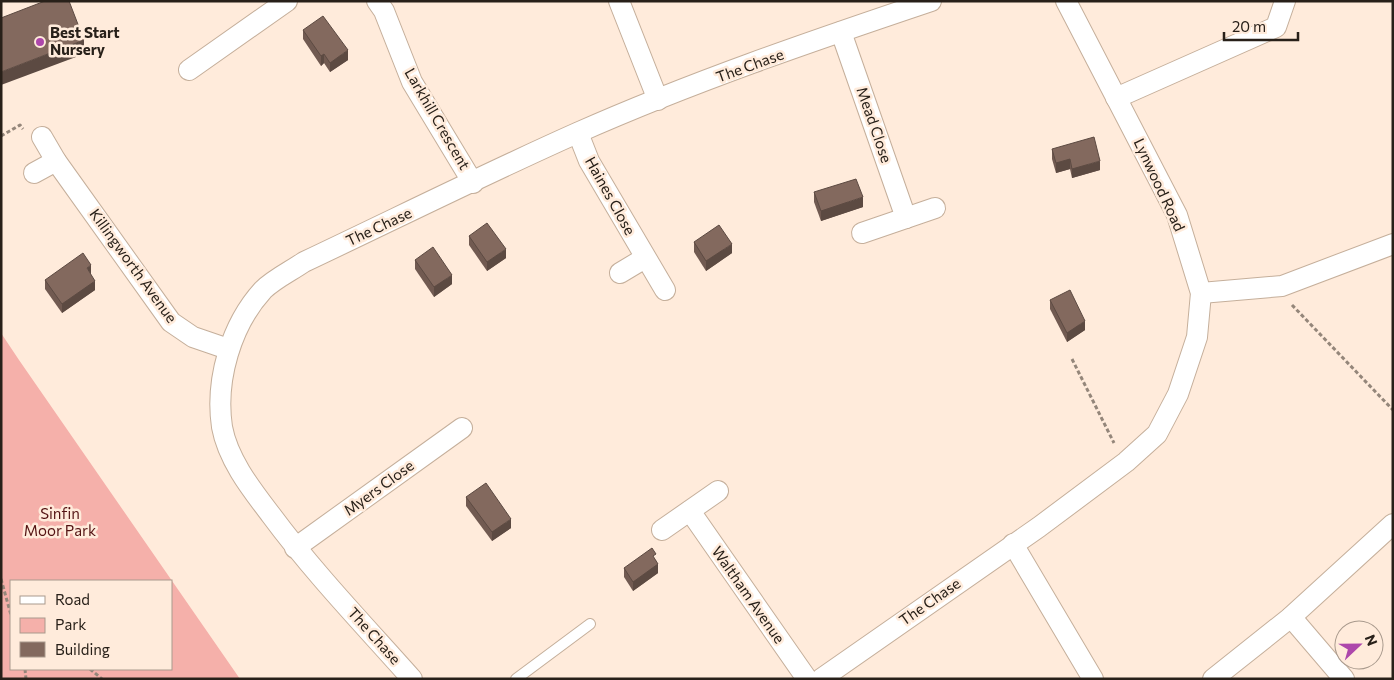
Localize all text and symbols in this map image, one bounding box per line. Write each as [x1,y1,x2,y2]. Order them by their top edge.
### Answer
scale bar [1224,10,1298,42]
text: 20 m [1232,17,1266,35]
place label: Best Start Nursery [50,23,120,58]
marker: Best Start Nursery [34,36,46,48]
street label: The Chase [713,45,786,86]
street label: Larkhill Crescent [401,64,474,173]
street label: Mead Close [854,84,896,165]
street label: Lynwood Road [1130,135,1189,234]
street label: Haines Close [582,153,640,238]
street label: The Chase [343,203,414,249]
street label: Killingworth Avenue [86,205,181,326]
street label: Myers Close [340,456,417,519]
park label: Sinfin Moor Park [24,504,96,539]
street label: Waltham Avenue [709,542,789,647]
street label: The Chase [895,574,964,629]
legend [10,580,172,670]
text: Road [55,590,90,608]
street label: The Chase [344,603,405,668]
text: Park [55,615,86,633]
north arrow [1334,620,1384,670]
text: N [1362,632,1381,648]
text: Building [55,640,110,658]

